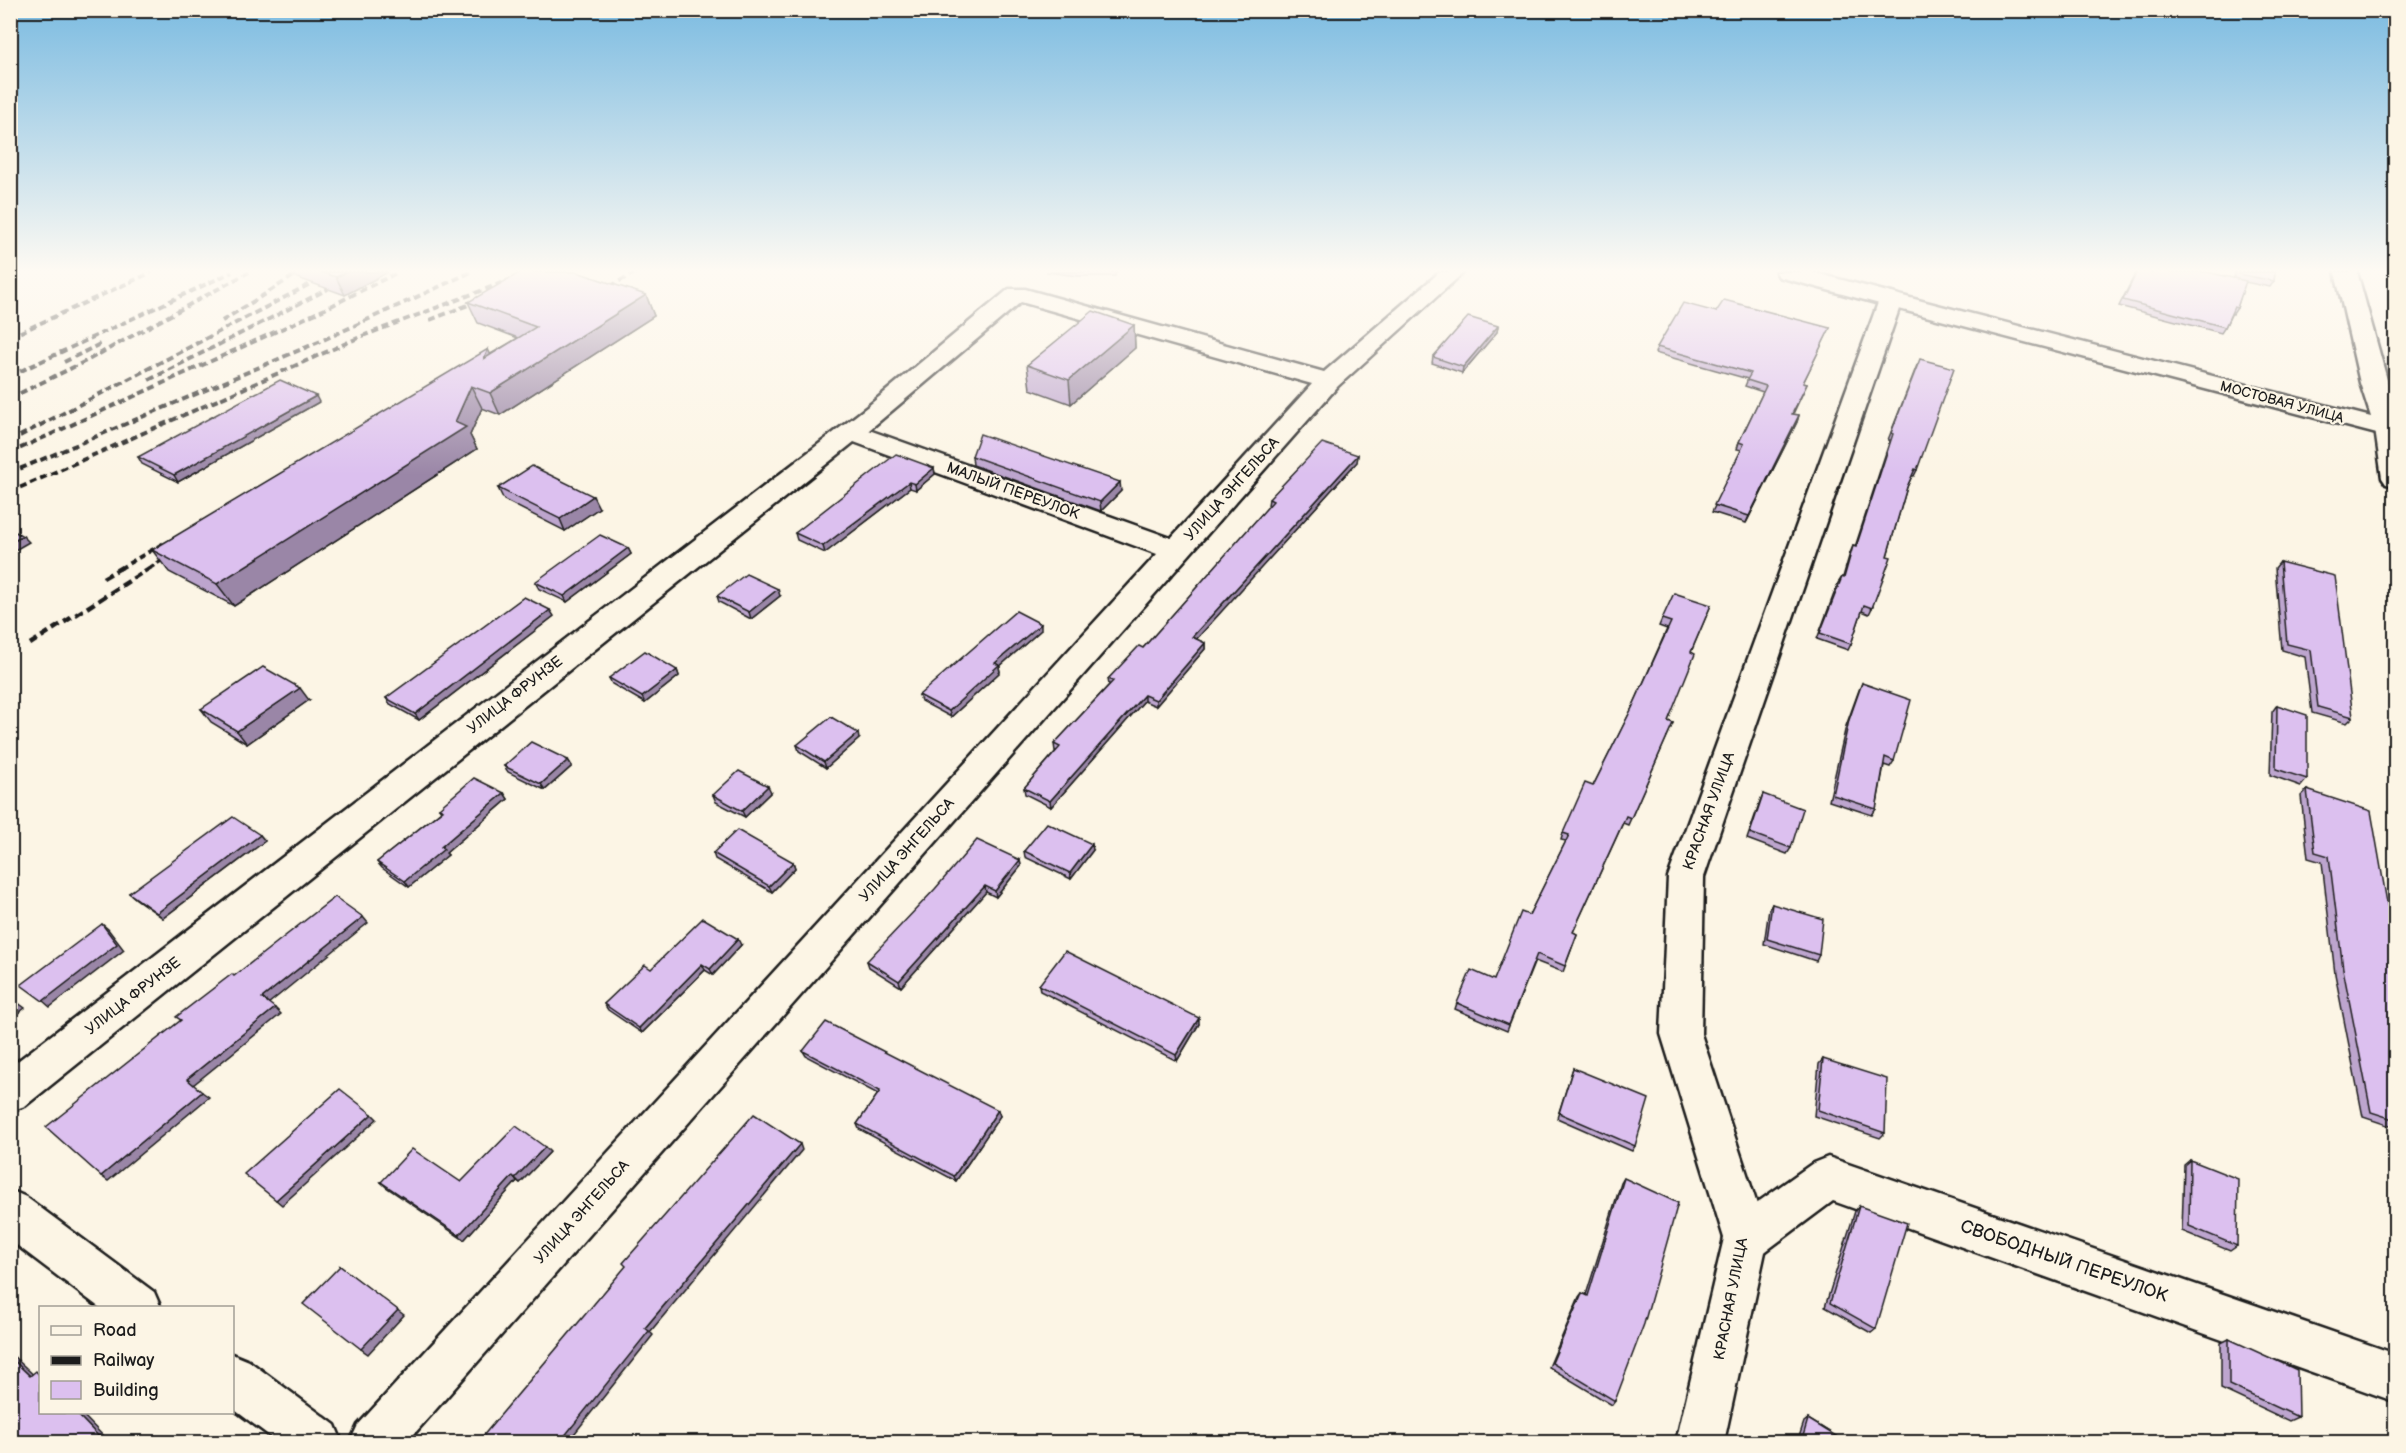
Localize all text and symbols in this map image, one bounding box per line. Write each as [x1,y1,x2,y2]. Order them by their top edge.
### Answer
street label: МОСТОВАЯ УЛИЦА [2218,377,2346,427]
street label: УЛИЦА ЭНГЕЛЬСА [1180,433,1284,545]
street label: МАЛЫЙ ПЕРЕУЛОК [944,458,1082,524]
street label: УЛИЦА ФРУНЗЕ [464,652,567,738]
street label: КРАСНАЯ УЛИЦА [1679,749,1739,873]
street label: УЛИЦА ЭНГЕЛЬСА [855,794,959,906]
street label: УЛИЦА ФРУНЗЕ [82,953,185,1039]
street label: УЛИЦА ЭНГЕЛЬСА [530,1156,634,1268]
street label: СВОБОДНЫЙ ПЕРЕУЛОК [1958,1216,2171,1307]
street label: КРАСНАЯ УЛИЦА [1710,1235,1752,1362]
legend [39,1306,234,1414]
text: Road [93,1320,137,1341]
text: Railway [93,1350,155,1371]
text: Building [93,1380,159,1401]

